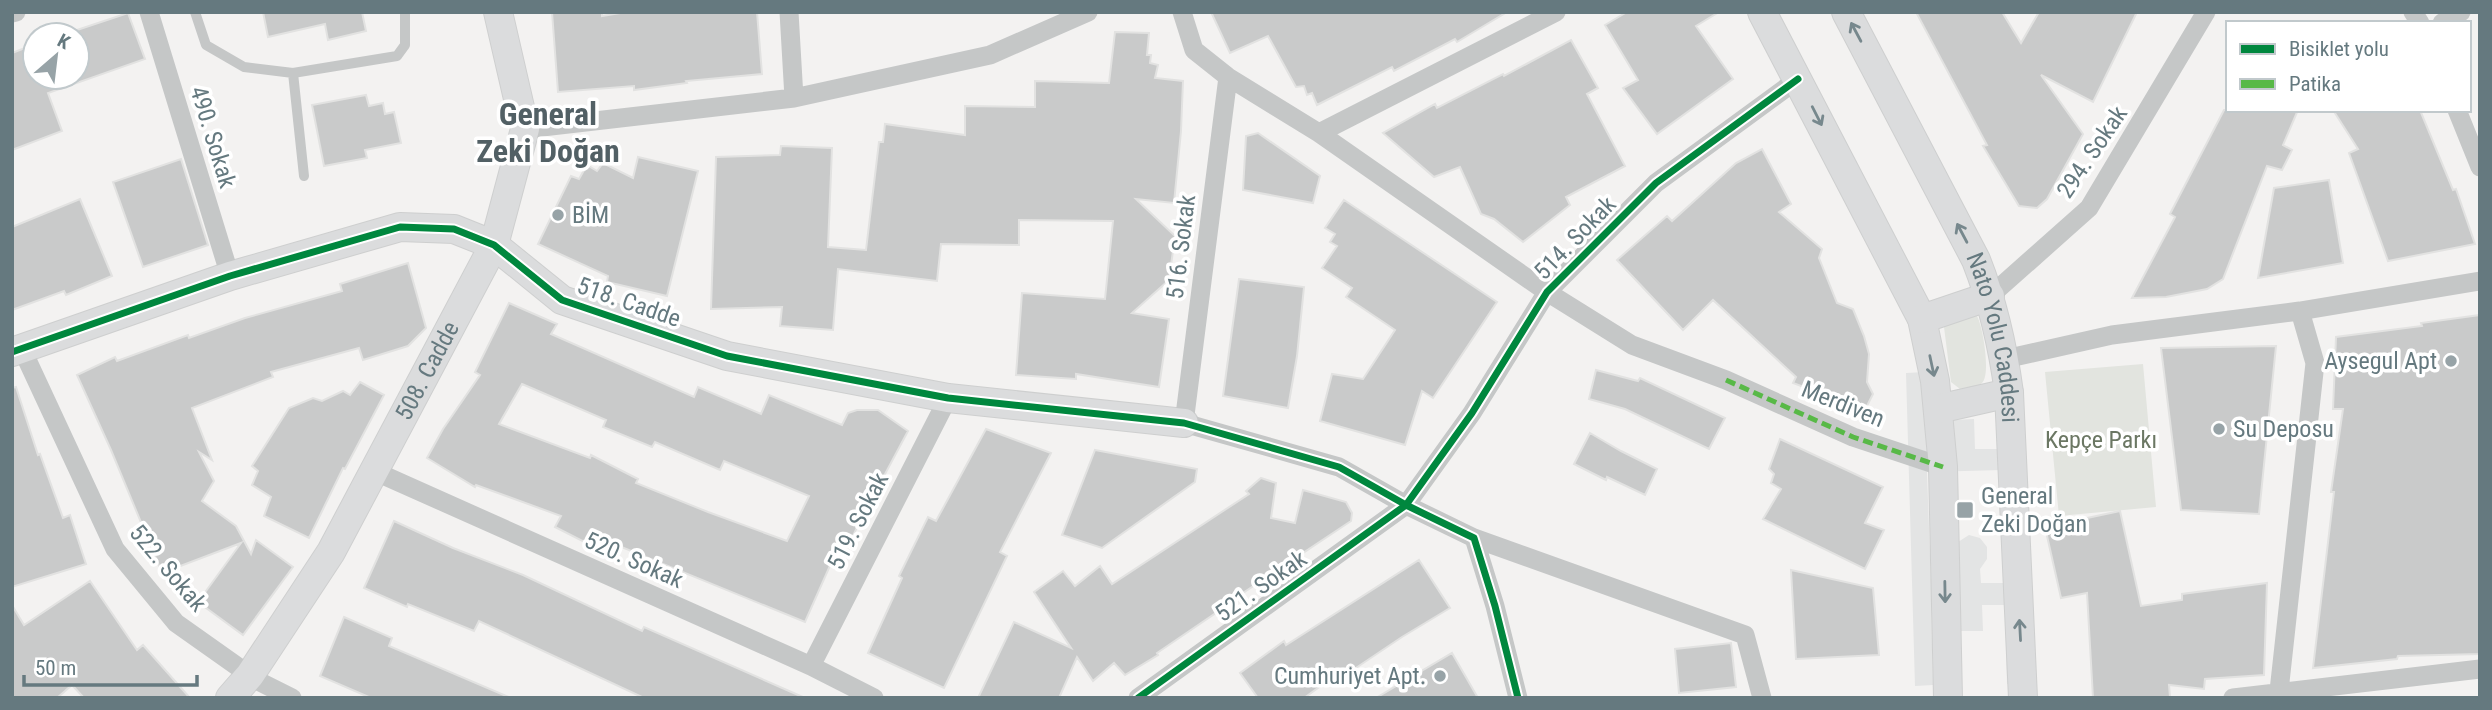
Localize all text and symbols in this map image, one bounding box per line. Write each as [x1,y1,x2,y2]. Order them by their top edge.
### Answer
north arrow [21,21,91,91]
legend [2226,21,2471,112]
one-way arrow [1849,22,1863,43]
text: K [54,29,74,54]
text: Bisiklet yolu [2289,37,2389,61]
text: Patika [2289,72,2341,96]
street label: 490. Sokak [184,83,242,191]
district label: General Zeki Doğan [476,95,620,170]
street label: 294. Sokak [2051,100,2133,203]
one-way arrow [1810,105,1824,126]
street label: 514. Sokak [1528,190,1622,285]
street label: 516. Sokak [1161,193,1201,301]
place label: BİM [572,201,609,229]
marker: BİM [550,207,566,223]
one-way arrow [1955,223,1968,244]
street label: Nato Yolu Caddesi [1960,248,2024,423]
street label: 518. Cadde [574,271,684,333]
street label: 508. Cadde [390,317,465,425]
place label: Aysegul Apt [2324,347,2437,375]
marker: Aysegul Apt [2443,353,2459,369]
one-way arrow [1925,354,1939,377]
street label: Merdiven [1797,375,1889,433]
place label: Su Deposu [2233,415,2334,443]
marker: Su Deposu [2211,421,2227,437]
park label: Kepçe Parkı [2045,426,2157,454]
street label: 519. Sokak [822,468,894,574]
place label: General Zeki Doğan [1981,482,2087,538]
marker: General Zeki Doğan [1955,500,1975,520]
street label: 522. Sokak [124,519,213,617]
street label: 520. Sokak [580,526,688,594]
street label: 521. Sokak [1210,544,1312,628]
one-way arrow [1939,581,1952,604]
one-way arrow [2014,618,2027,641]
scale bar [24,644,198,688]
text: 50 m [35,656,76,680]
place label: Cumhuriyet Apt. [1274,662,1426,690]
marker: Cumhuriyet Apt. [1432,668,1448,684]

